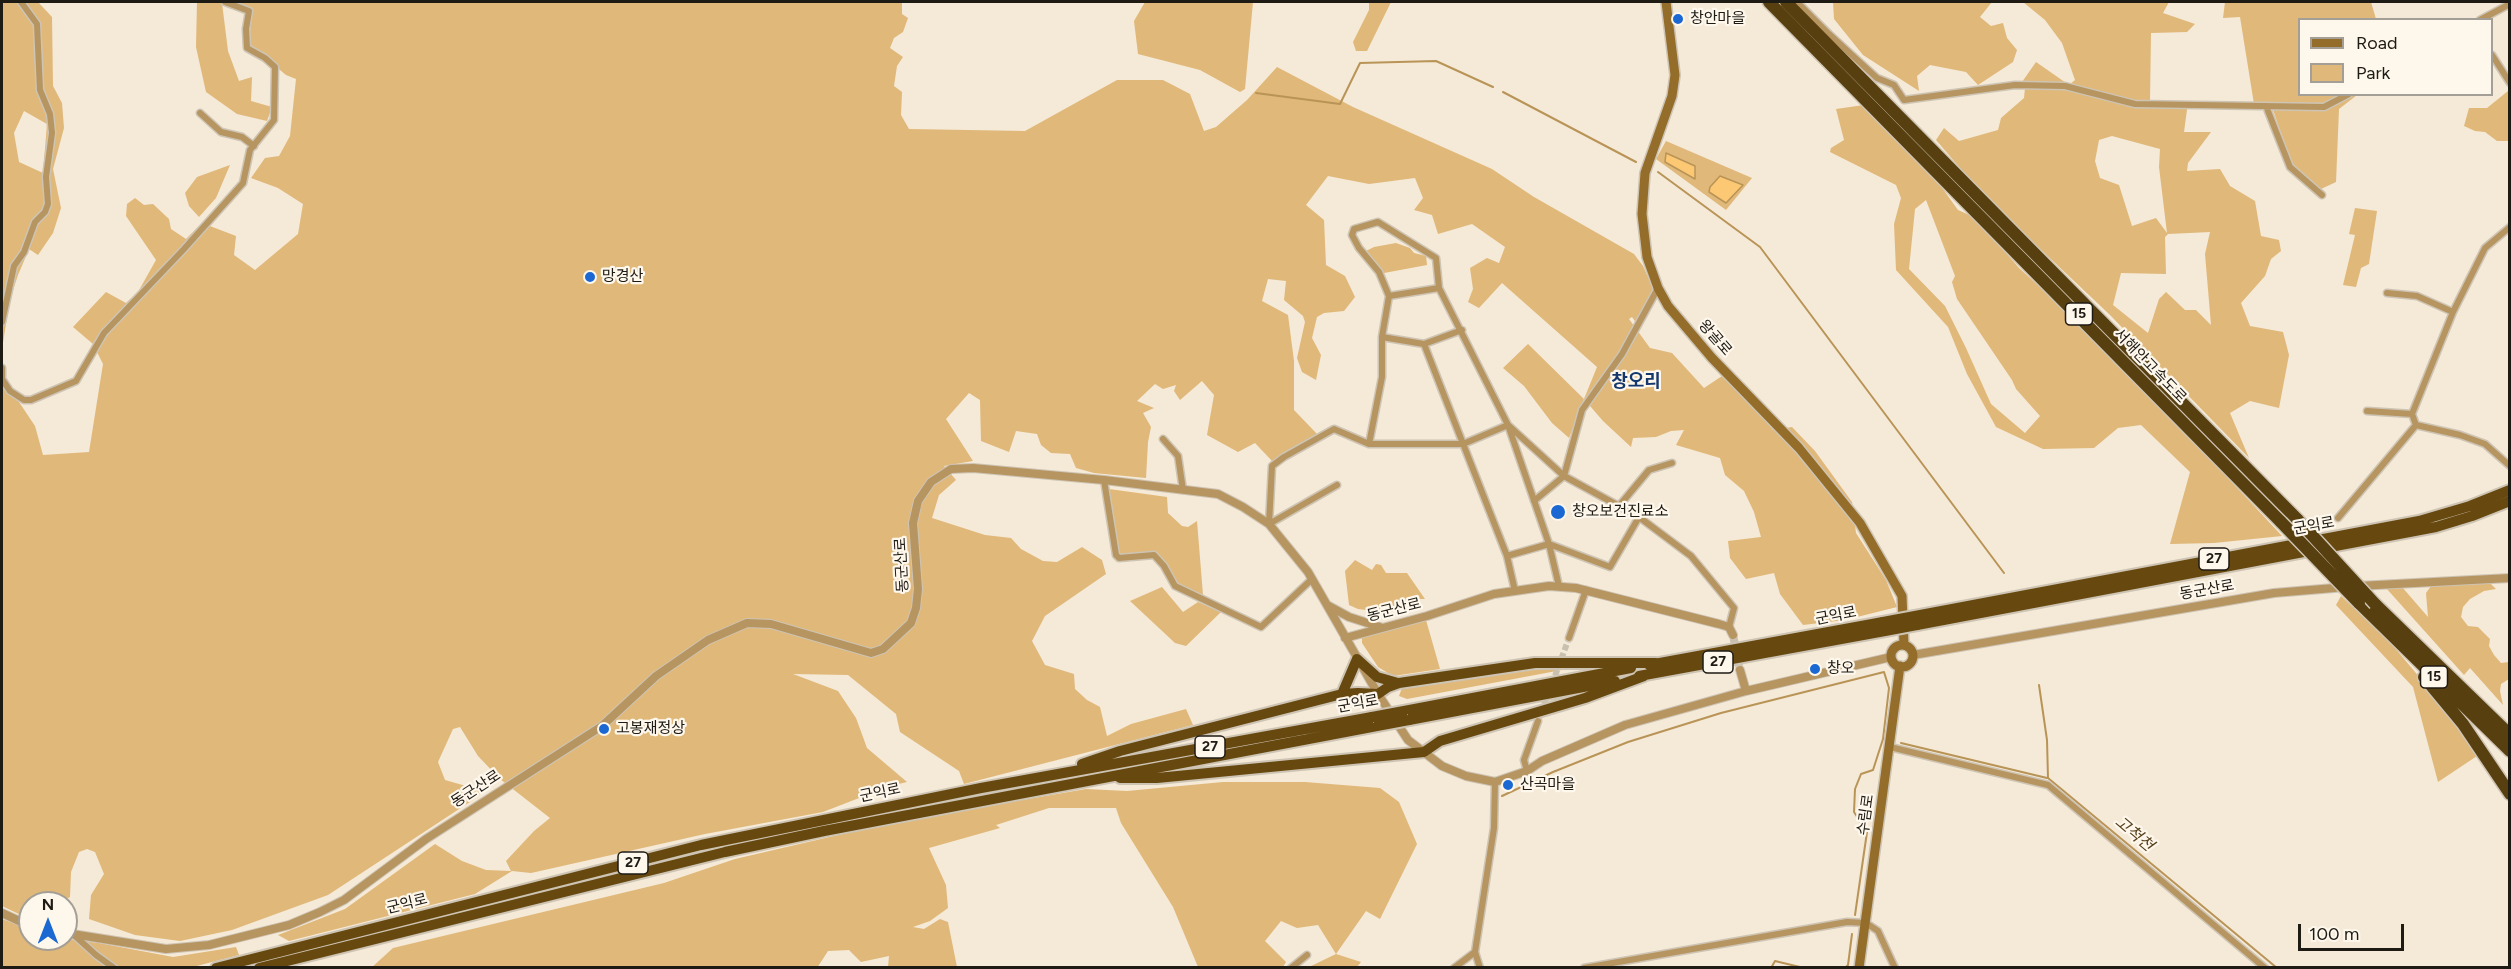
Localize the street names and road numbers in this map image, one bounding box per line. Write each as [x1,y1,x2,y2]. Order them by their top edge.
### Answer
road number: 15 [2066,303,2092,325]
street label: 왕골로 [1695,316,1735,360]
street label: 서해안고속도로 [2110,325,2190,407]
street label: 군익로 [2292,514,2336,538]
street label: 동군산로 [892,537,912,593]
road number: 27 [2199,548,2229,570]
street label: 동군산로 [2178,576,2236,604]
street label: 동군산로 [1365,595,1423,625]
street label: 군익로 [1814,603,1858,629]
road number: 27 [1703,651,1733,673]
road number: 15 [2420,666,2448,688]
street label: 군익로 [1336,692,1380,716]
road number: 27 [1195,736,1225,758]
street label: 동군산로 [448,766,504,812]
street label: 군익로 [858,780,902,806]
street label: 수림로 [1854,793,1878,837]
road number: 27 [618,852,648,874]
street label: 군익로 [385,890,429,918]

